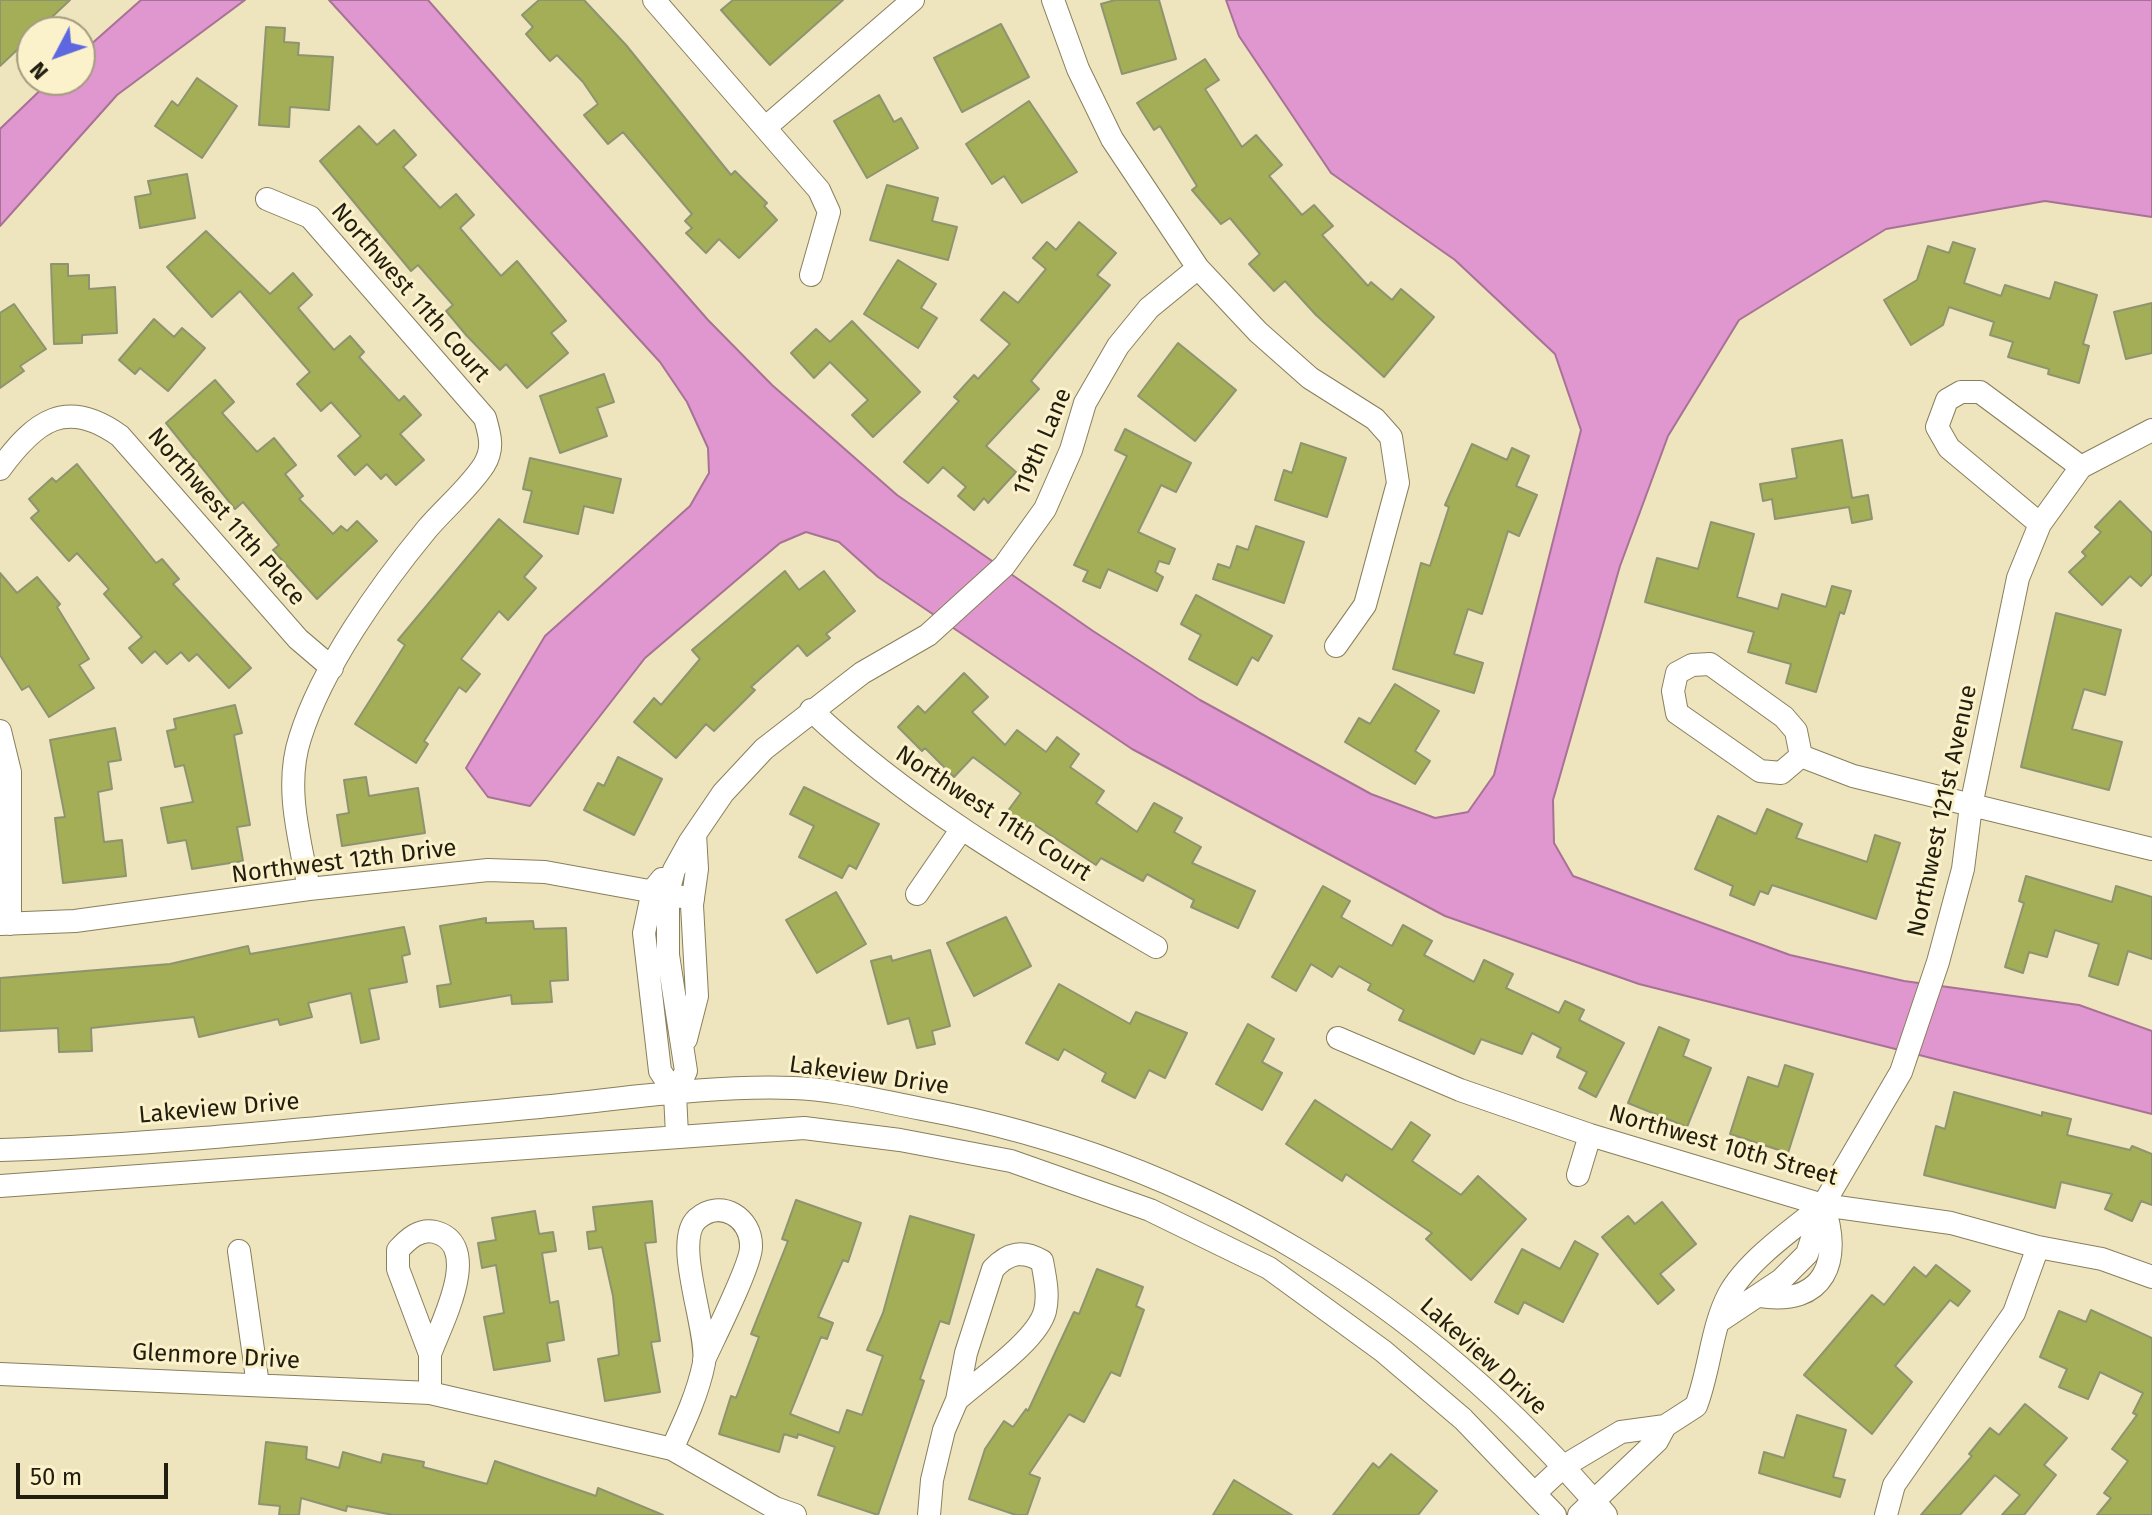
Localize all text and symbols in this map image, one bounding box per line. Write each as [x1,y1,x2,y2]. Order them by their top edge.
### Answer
north arrow [16,16,96,96]
text: N [24,56,54,85]
street label: Northwest 11th Court [325,198,495,388]
street label: 119th Lane [1007,384,1079,500]
street label: Northwest 11th Place [141,422,311,612]
street label: Northwest 121st Avenue [1902,682,1984,940]
street label: Northwest 11th Court [890,740,1096,888]
street label: Northwest 12th Drive [230,834,458,890]
street label: Lakeview Drive [787,1051,951,1101]
street label: Lakeview Drive [137,1088,301,1130]
street label: Northwest 10th Street [1605,1100,1841,1192]
street label: Lakeview Drive [1413,1292,1553,1422]
street label: Glenmore Drive [131,1338,301,1376]
scale bar [20,1447,172,1497]
text: 50 m [30,1463,82,1491]

